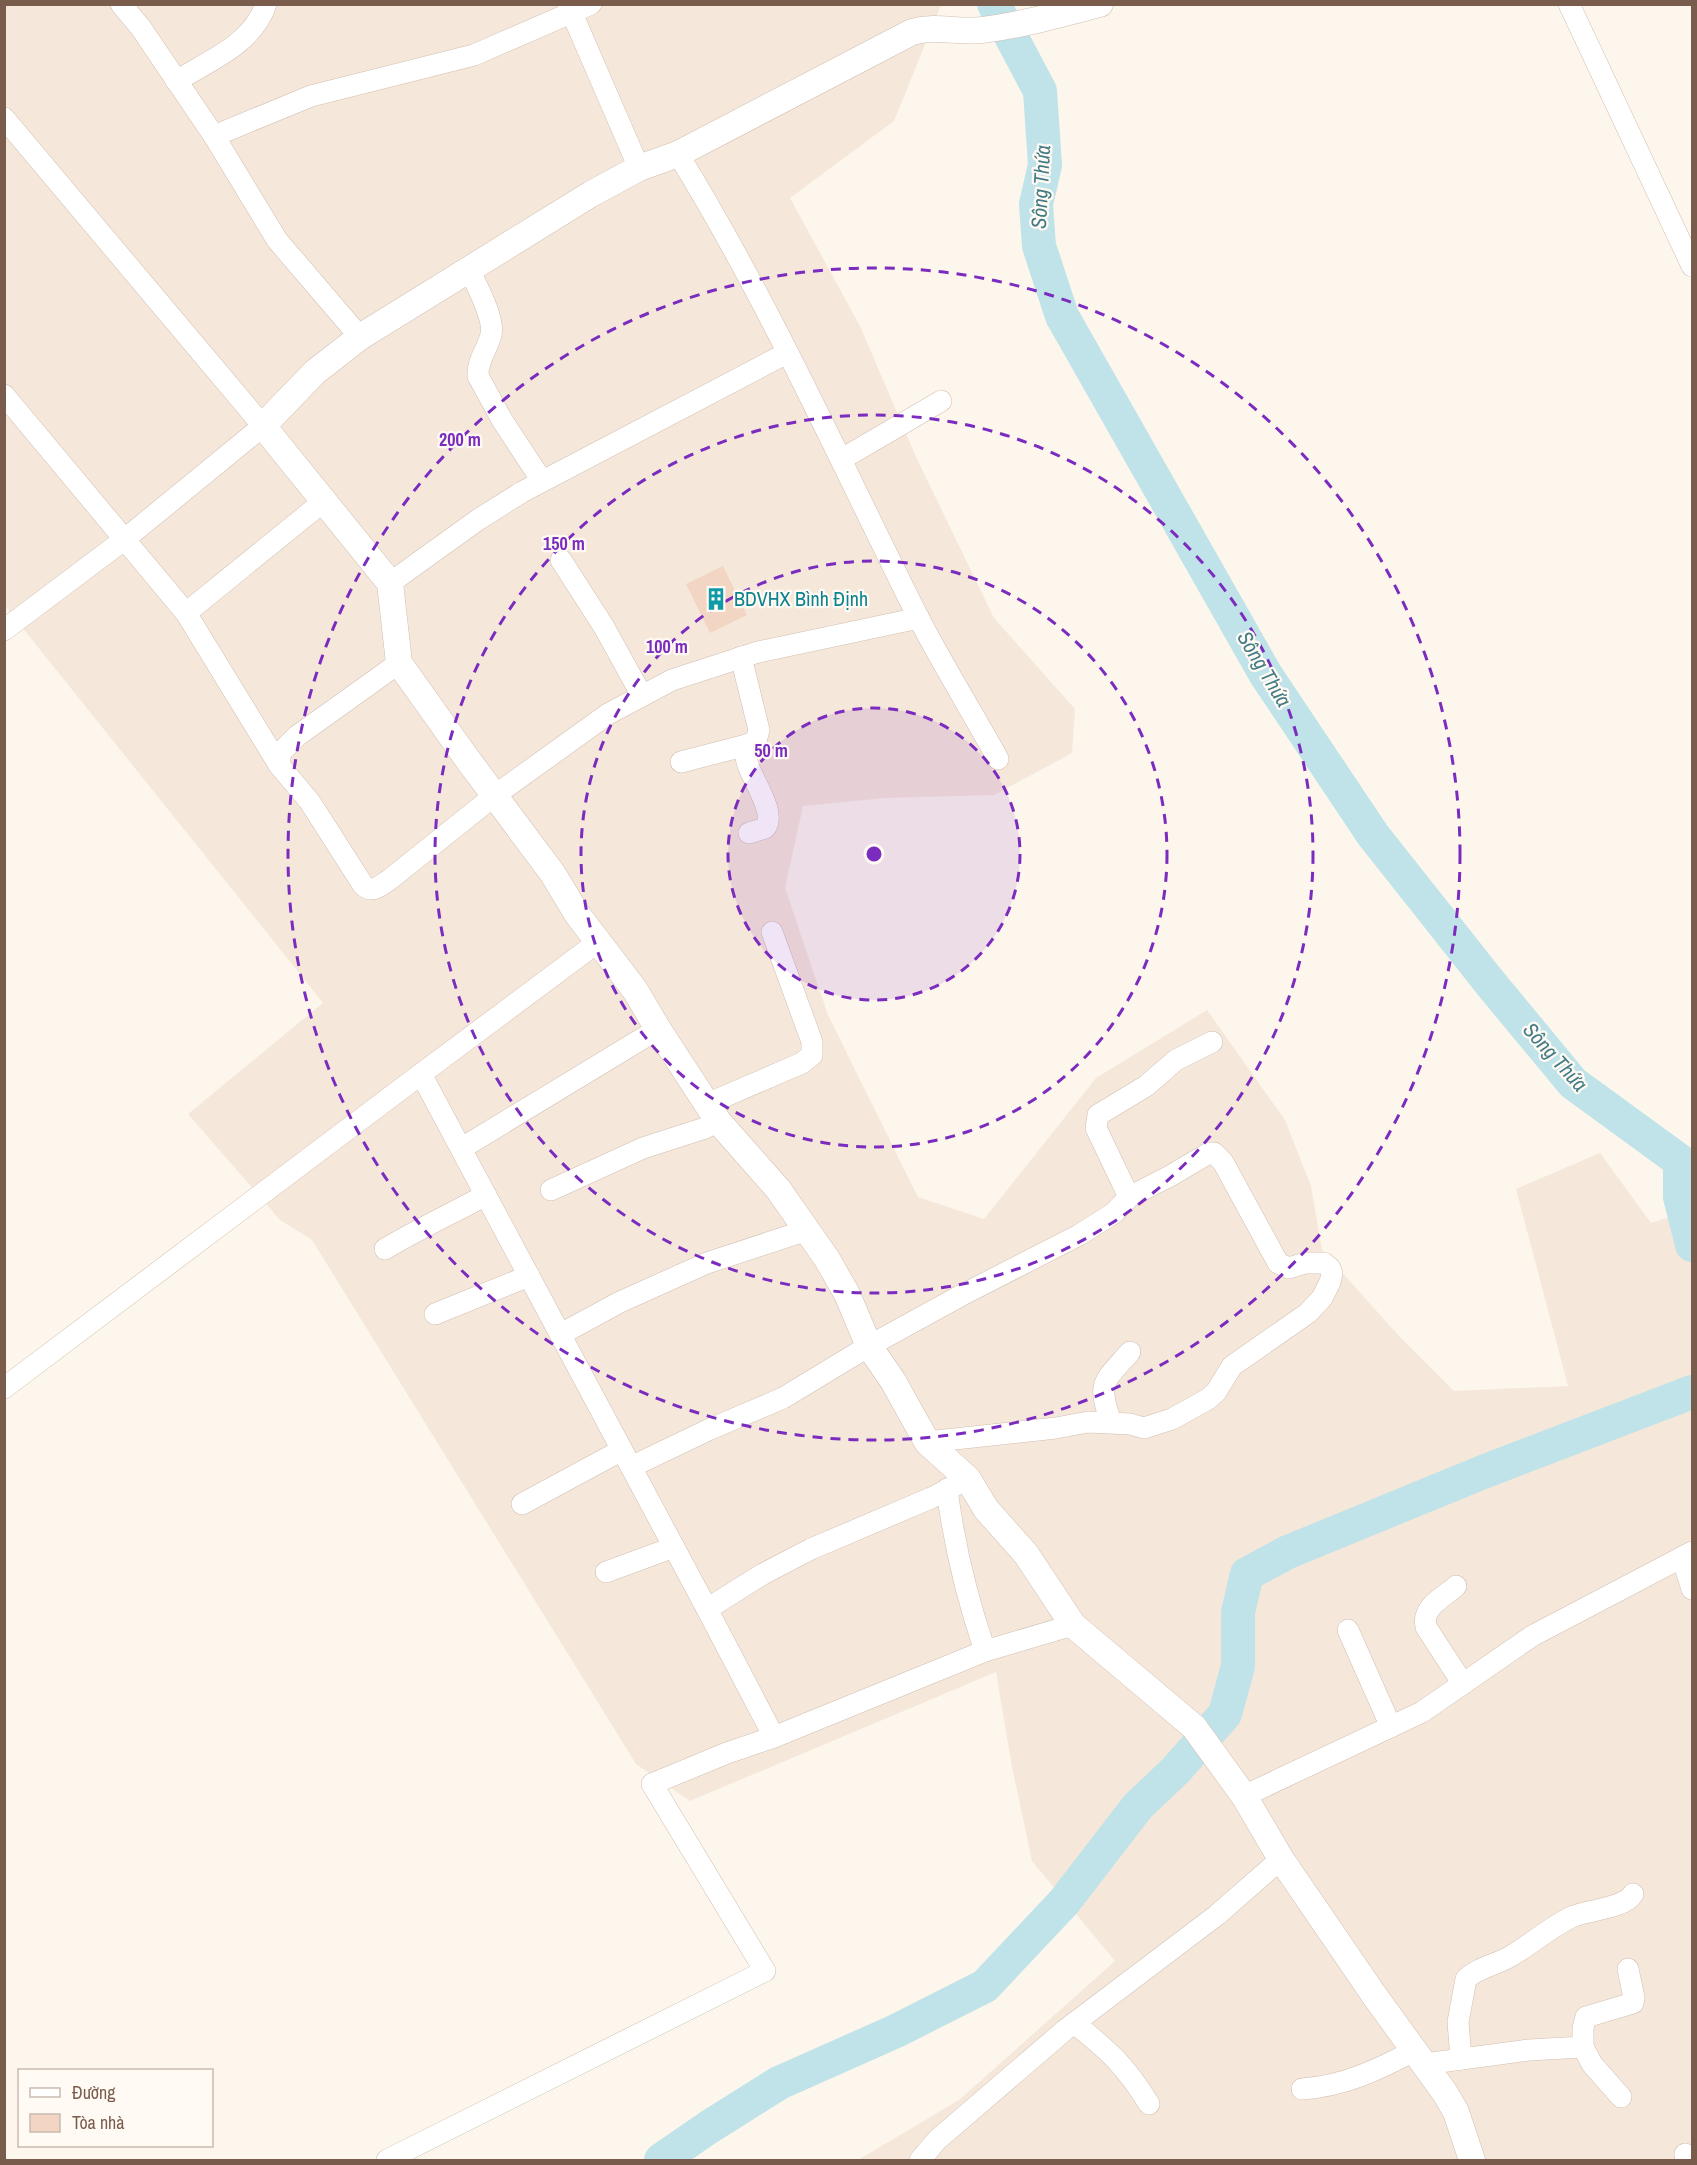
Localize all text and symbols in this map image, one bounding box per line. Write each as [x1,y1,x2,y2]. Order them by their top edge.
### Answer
water label: Sông Thứa [1024,144,1057,230]
text: 200 m [439,427,481,452]
text: 150 m [543,531,585,556]
place label: BDVHX Bình Định [734,585,868,612]
building icon: BDVHX Bình Định [703,586,729,612]
water label: Sông Thứa [1230,625,1298,712]
text: 100 m [646,634,688,659]
text: 50 m [754,738,788,763]
centre of rings [864,844,884,864]
water label: Sông Thứa [1517,1016,1594,1098]
legend [18,2069,213,2147]
text: Đường [72,2080,116,2105]
text: Tòa nhà [72,2110,125,2135]

